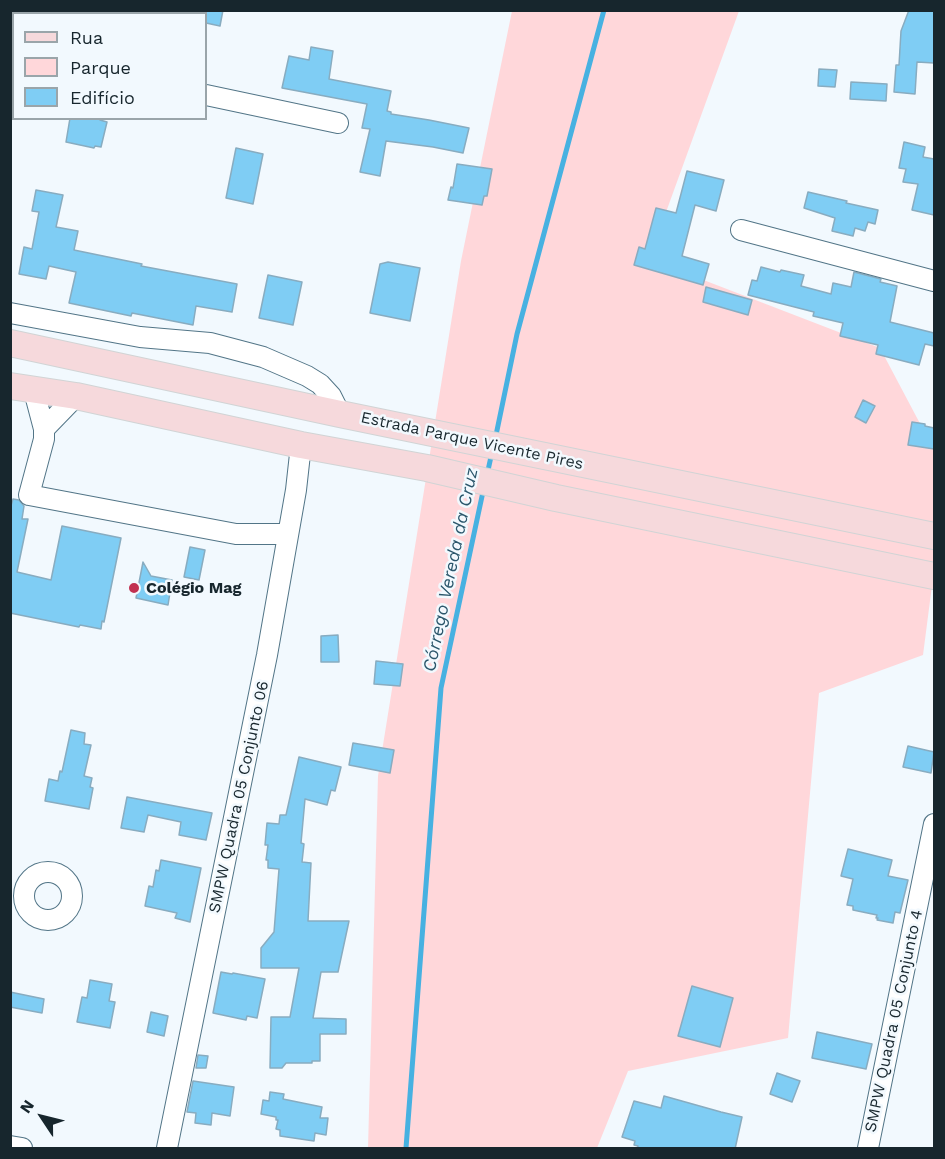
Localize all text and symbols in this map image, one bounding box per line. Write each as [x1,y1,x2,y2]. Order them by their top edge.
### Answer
legend [12,12,207,120]
text: Rua [70,27,103,48]
text: Parque [70,57,131,78]
text: Edifício [70,87,135,108]
street label: Estrada Parque Vicente Pires [359,408,585,474]
water label: Córrego Vereda da Cruz [419,466,483,674]
place label: Colégio Mag [146,578,242,598]
marker: Colégio Mag [127,581,141,595]
street label: SMPW Quadra 05 Conjunto 06 [205,679,273,915]
street label: SMPW Quadra 05 Conjunto 4 [861,908,927,1134]
north arrow [12,1087,72,1147]
text: N [16,1096,38,1117]

